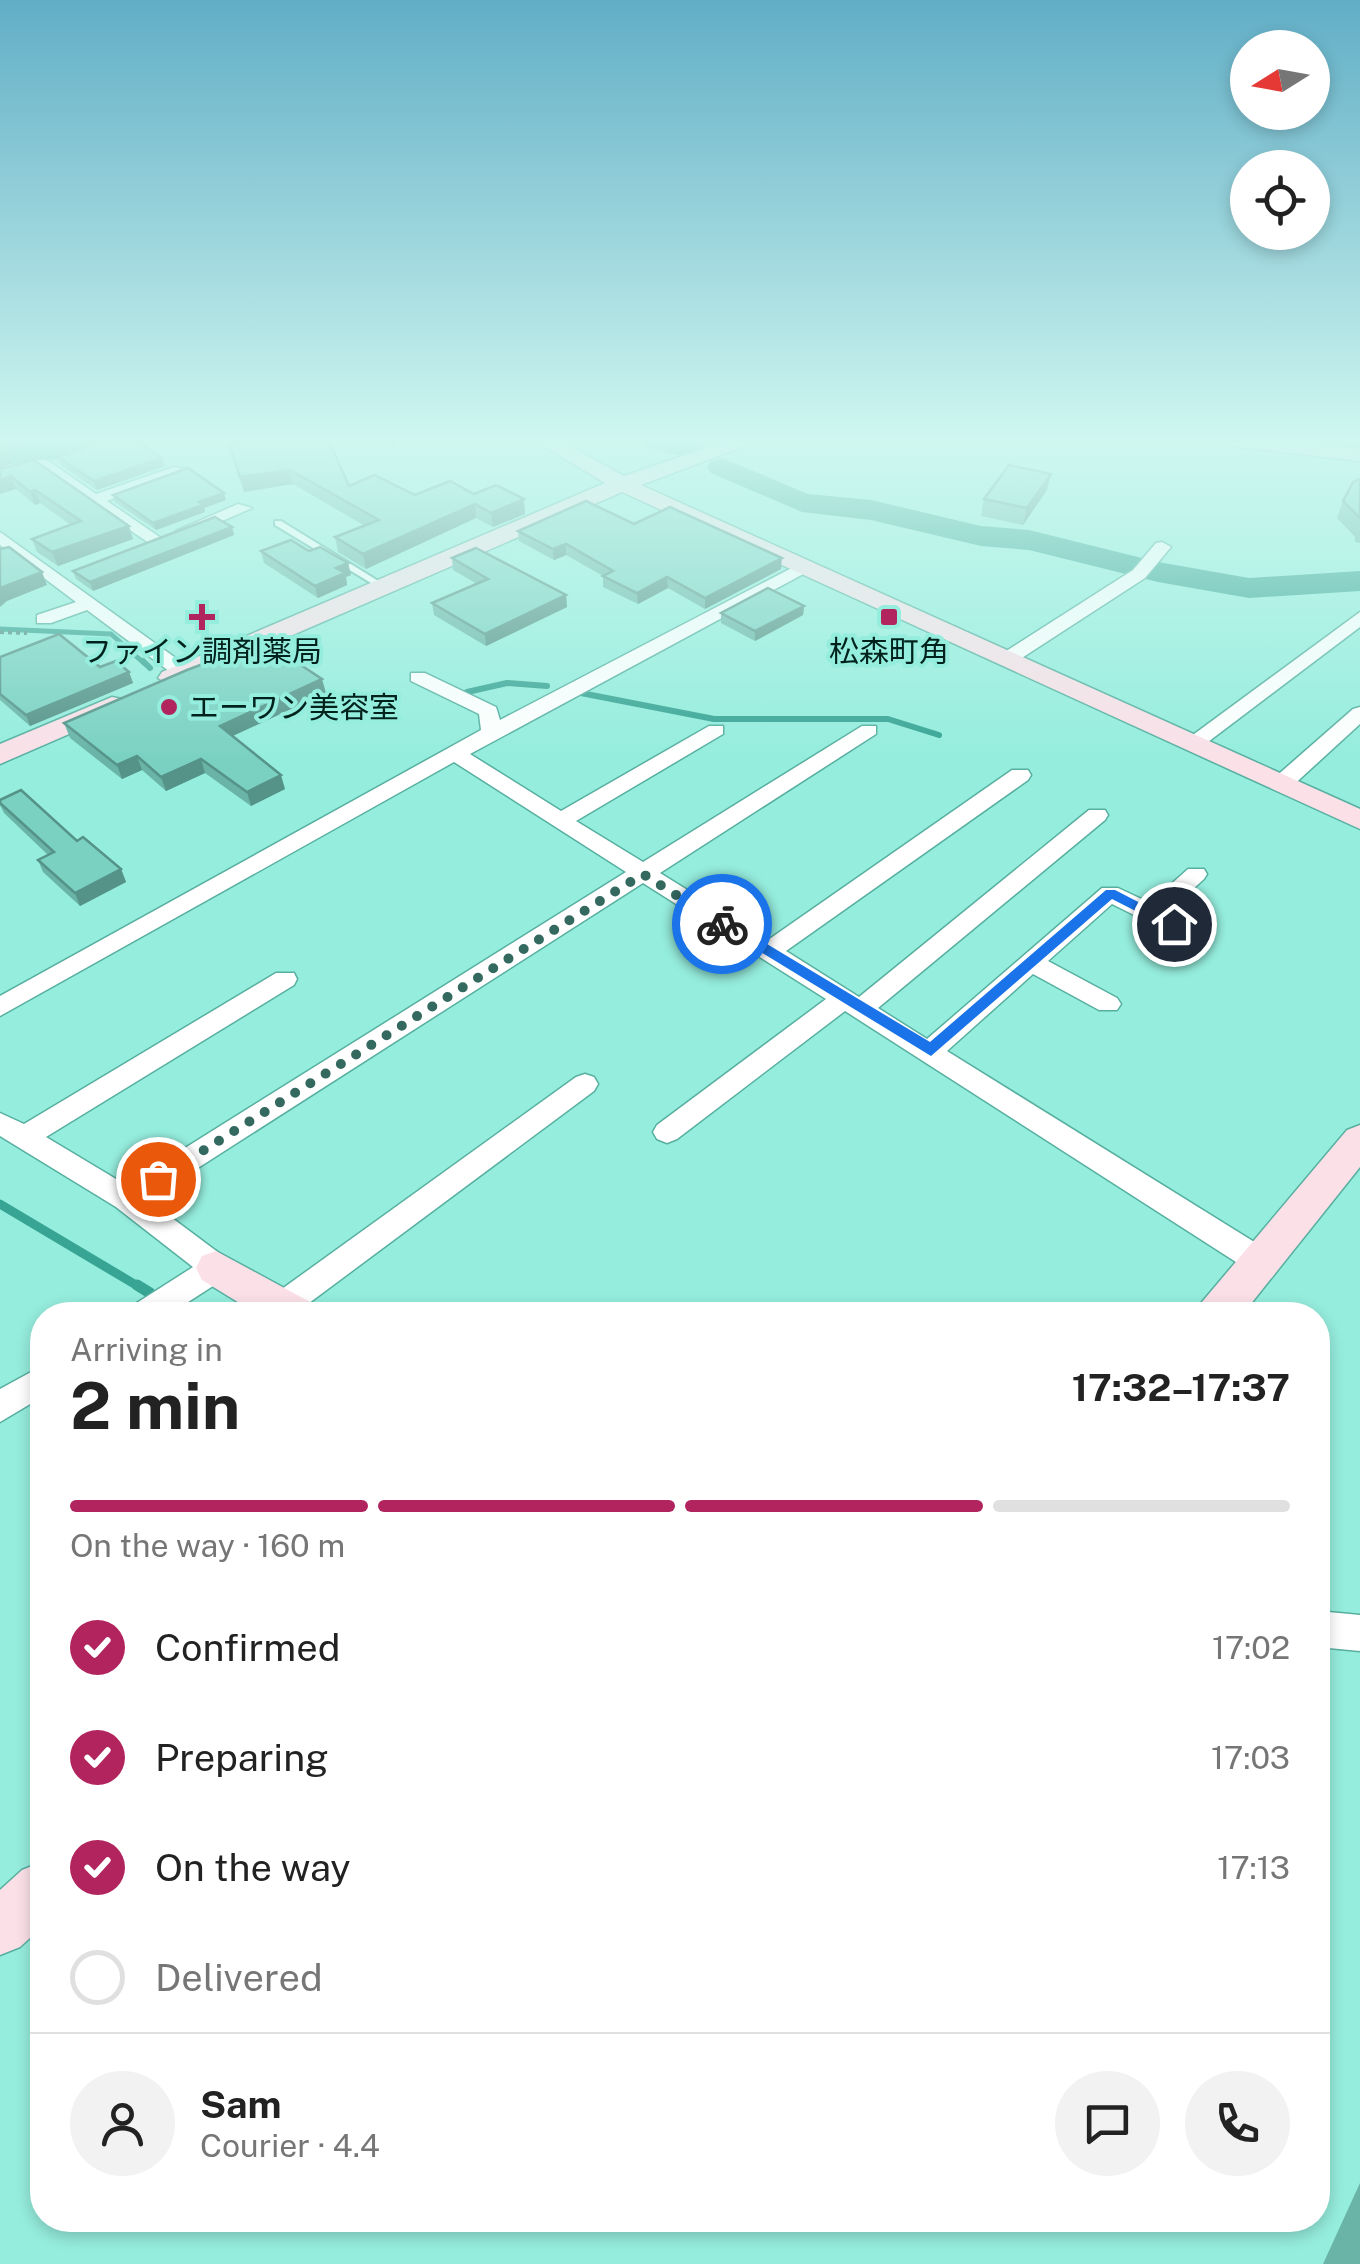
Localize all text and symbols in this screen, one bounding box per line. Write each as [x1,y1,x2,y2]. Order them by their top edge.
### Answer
north arrow [1230,30,1330,130]
map controls [1230,30,1330,250]
button: locate [1230,150,1330,250]
marker: ファイン調剤薬局 [191,606,213,628]
marker: 松森町角 [878,606,900,628]
place label: ファイン調剤薬局 [82,633,322,669]
place label: 松森町角 [829,633,949,669]
place label: エーワン美容室 [189,689,399,725]
marker: エーワン美容室 [158,696,180,718]
courier [672,874,772,974]
pin [1132,882,1217,967]
icon: bike [695,897,750,952]
icon: home [1147,897,1202,952]
pin [116,1137,201,1222]
icon: bag [131,1152,186,1207]
text: Arriving in [70,1331,223,1368]
text: 17:32–17:37 [1072,1365,1290,1410]
text: 2 min [70,1367,240,1444]
text: On the way · 160 m [70,1527,345,1564]
icon: check [70,1620,125,1675]
text: Confirmed [155,1625,340,1670]
text: 17:02 [1212,1629,1290,1666]
icon: check [70,1730,125,1785]
text: Preparing [155,1735,329,1780]
text: 17:03 [1211,1739,1290,1776]
icon: check [70,1840,125,1895]
text: On the way [155,1845,351,1890]
text: 17:13 [1217,1849,1290,1886]
text: Delivered [155,1955,323,2000]
button: person [70,2071,175,2176]
button: chat [1055,2071,1160,2176]
button: phone [1185,2071,1290,2176]
text: Sam [200,2082,282,2127]
text: Courier · 4.4 [200,2127,380,2164]

